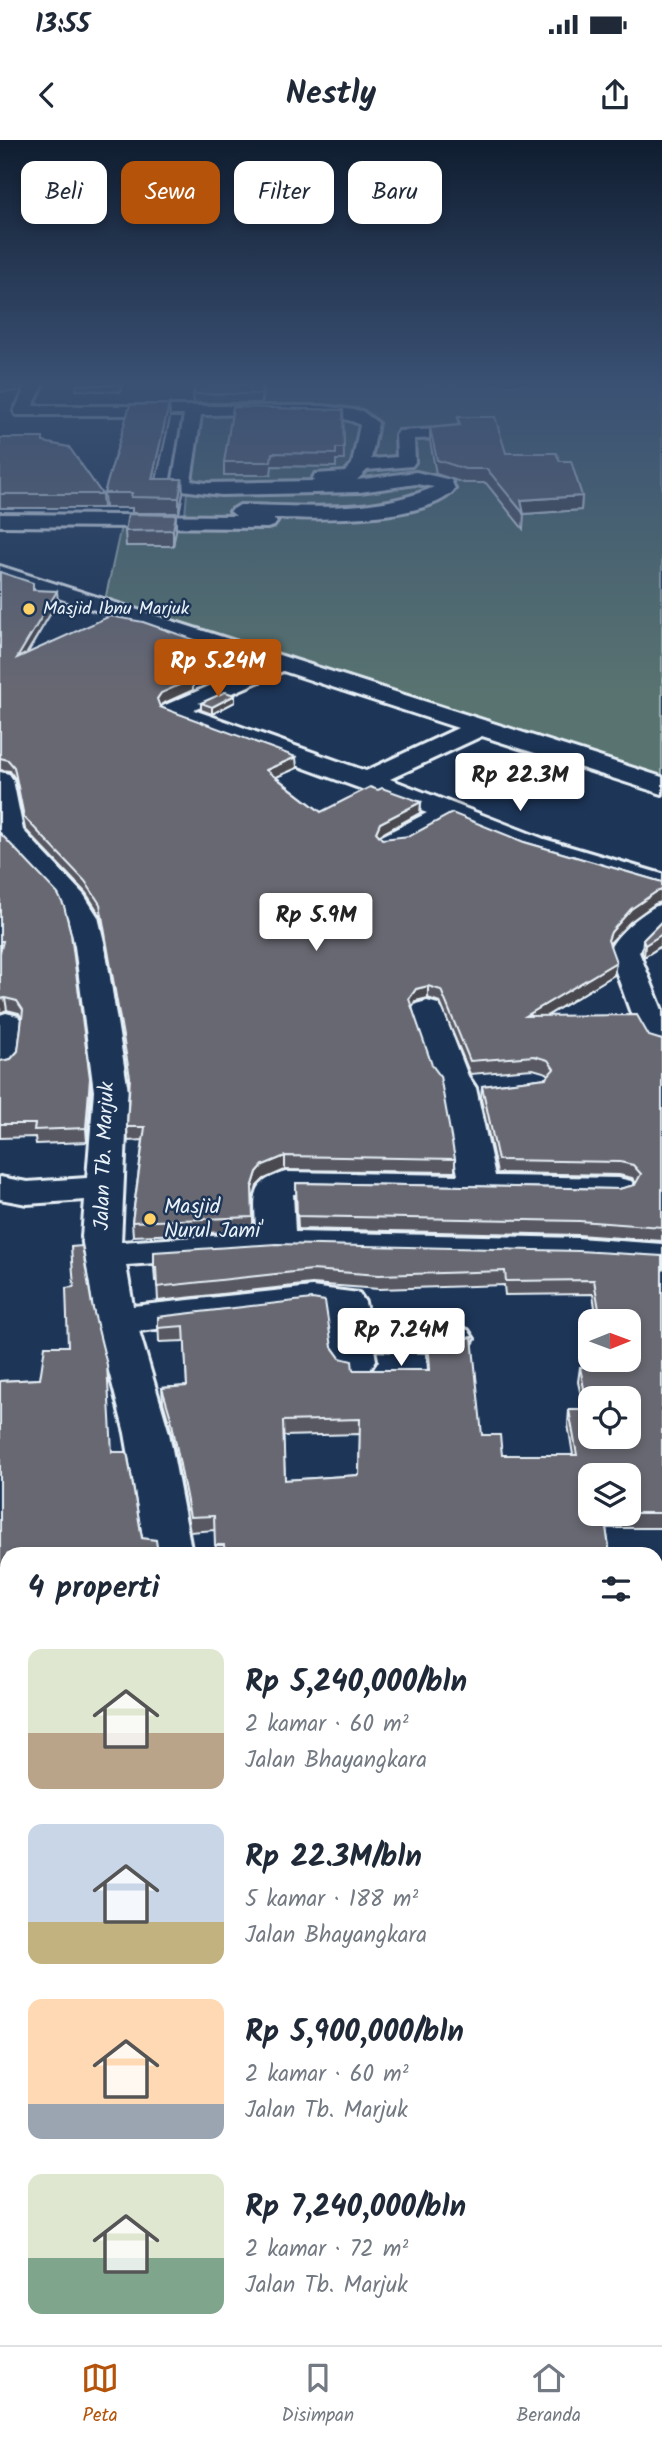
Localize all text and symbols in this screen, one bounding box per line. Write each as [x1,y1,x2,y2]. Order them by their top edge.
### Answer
text: 13:55 [35,4,90,46]
text: Nestly [286,69,376,120]
icon: back [28,76,66,114]
icon: share [596,76,634,114]
chip: Beli [21,161,107,224]
chip: Sewa [121,161,220,224]
chip: Filter [234,161,334,224]
chip: Baru [348,161,442,224]
place label: Masjid Ibnu Marjuk [43,595,190,624]
marker: Masjid Ibnu Marjuk [21,601,37,617]
pin: Rp 5.24M [146,640,290,699]
text: Rp 5.24M [170,644,266,680]
pin: Rp 22.3M [448,754,592,813]
text: Rp 22.3M [471,758,569,794]
pin: Rp 5.9M [251,894,381,953]
text: Rp 5.9M [275,898,357,934]
street label: Jalan Tb. Marjuk [86,1081,124,1231]
place label: Masjid Nurul Jami' [164,1191,264,1248]
marker: Masjid Nurul Jami' [142,1211,158,1227]
pin: Rp 7.24M [329,1308,473,1368]
north arrow [578,1309,640,1372]
map controls [578,1309,641,1526]
text: Rp 7.24M [354,1313,448,1349]
button: locate [578,1386,641,1449]
button: layers [578,1463,641,1526]
text: 4 properti [28,1565,160,1613]
icon: filters [597,1570,635,1608]
text: Rp 5,240,000/bln [245,1659,467,1707]
icon: home [84,1677,168,1761]
text: 2 kamar · 60 m² [245,1707,409,1743]
text: Jalan Bhayangkara [245,1743,427,1779]
text: Rp 22.3M/bln [245,1834,422,1882]
icon: home [84,1852,168,1936]
text: 5 kamar · 188 m² [245,1882,418,1918]
text: Jalan Bhayangkara [245,1918,427,1954]
text: Rp 5,900,000/bln [245,2009,464,2057]
icon: home [84,2027,168,2111]
text: 2 kamar · 60 m² [245,2057,409,2093]
text: Jalan Tb. Marjuk [245,2093,408,2129]
text: Rp 7,240,000/bln [245,2184,466,2232]
icon: home [84,2202,168,2286]
text: 2 kamar · 72 m² [245,2232,408,2268]
text: Jalan Tb. Marjuk [245,2268,408,2304]
tab: Peta [81,2359,119,2431]
tab: Disimpan [281,2359,354,2431]
tab: Beranda [516,2359,581,2431]

